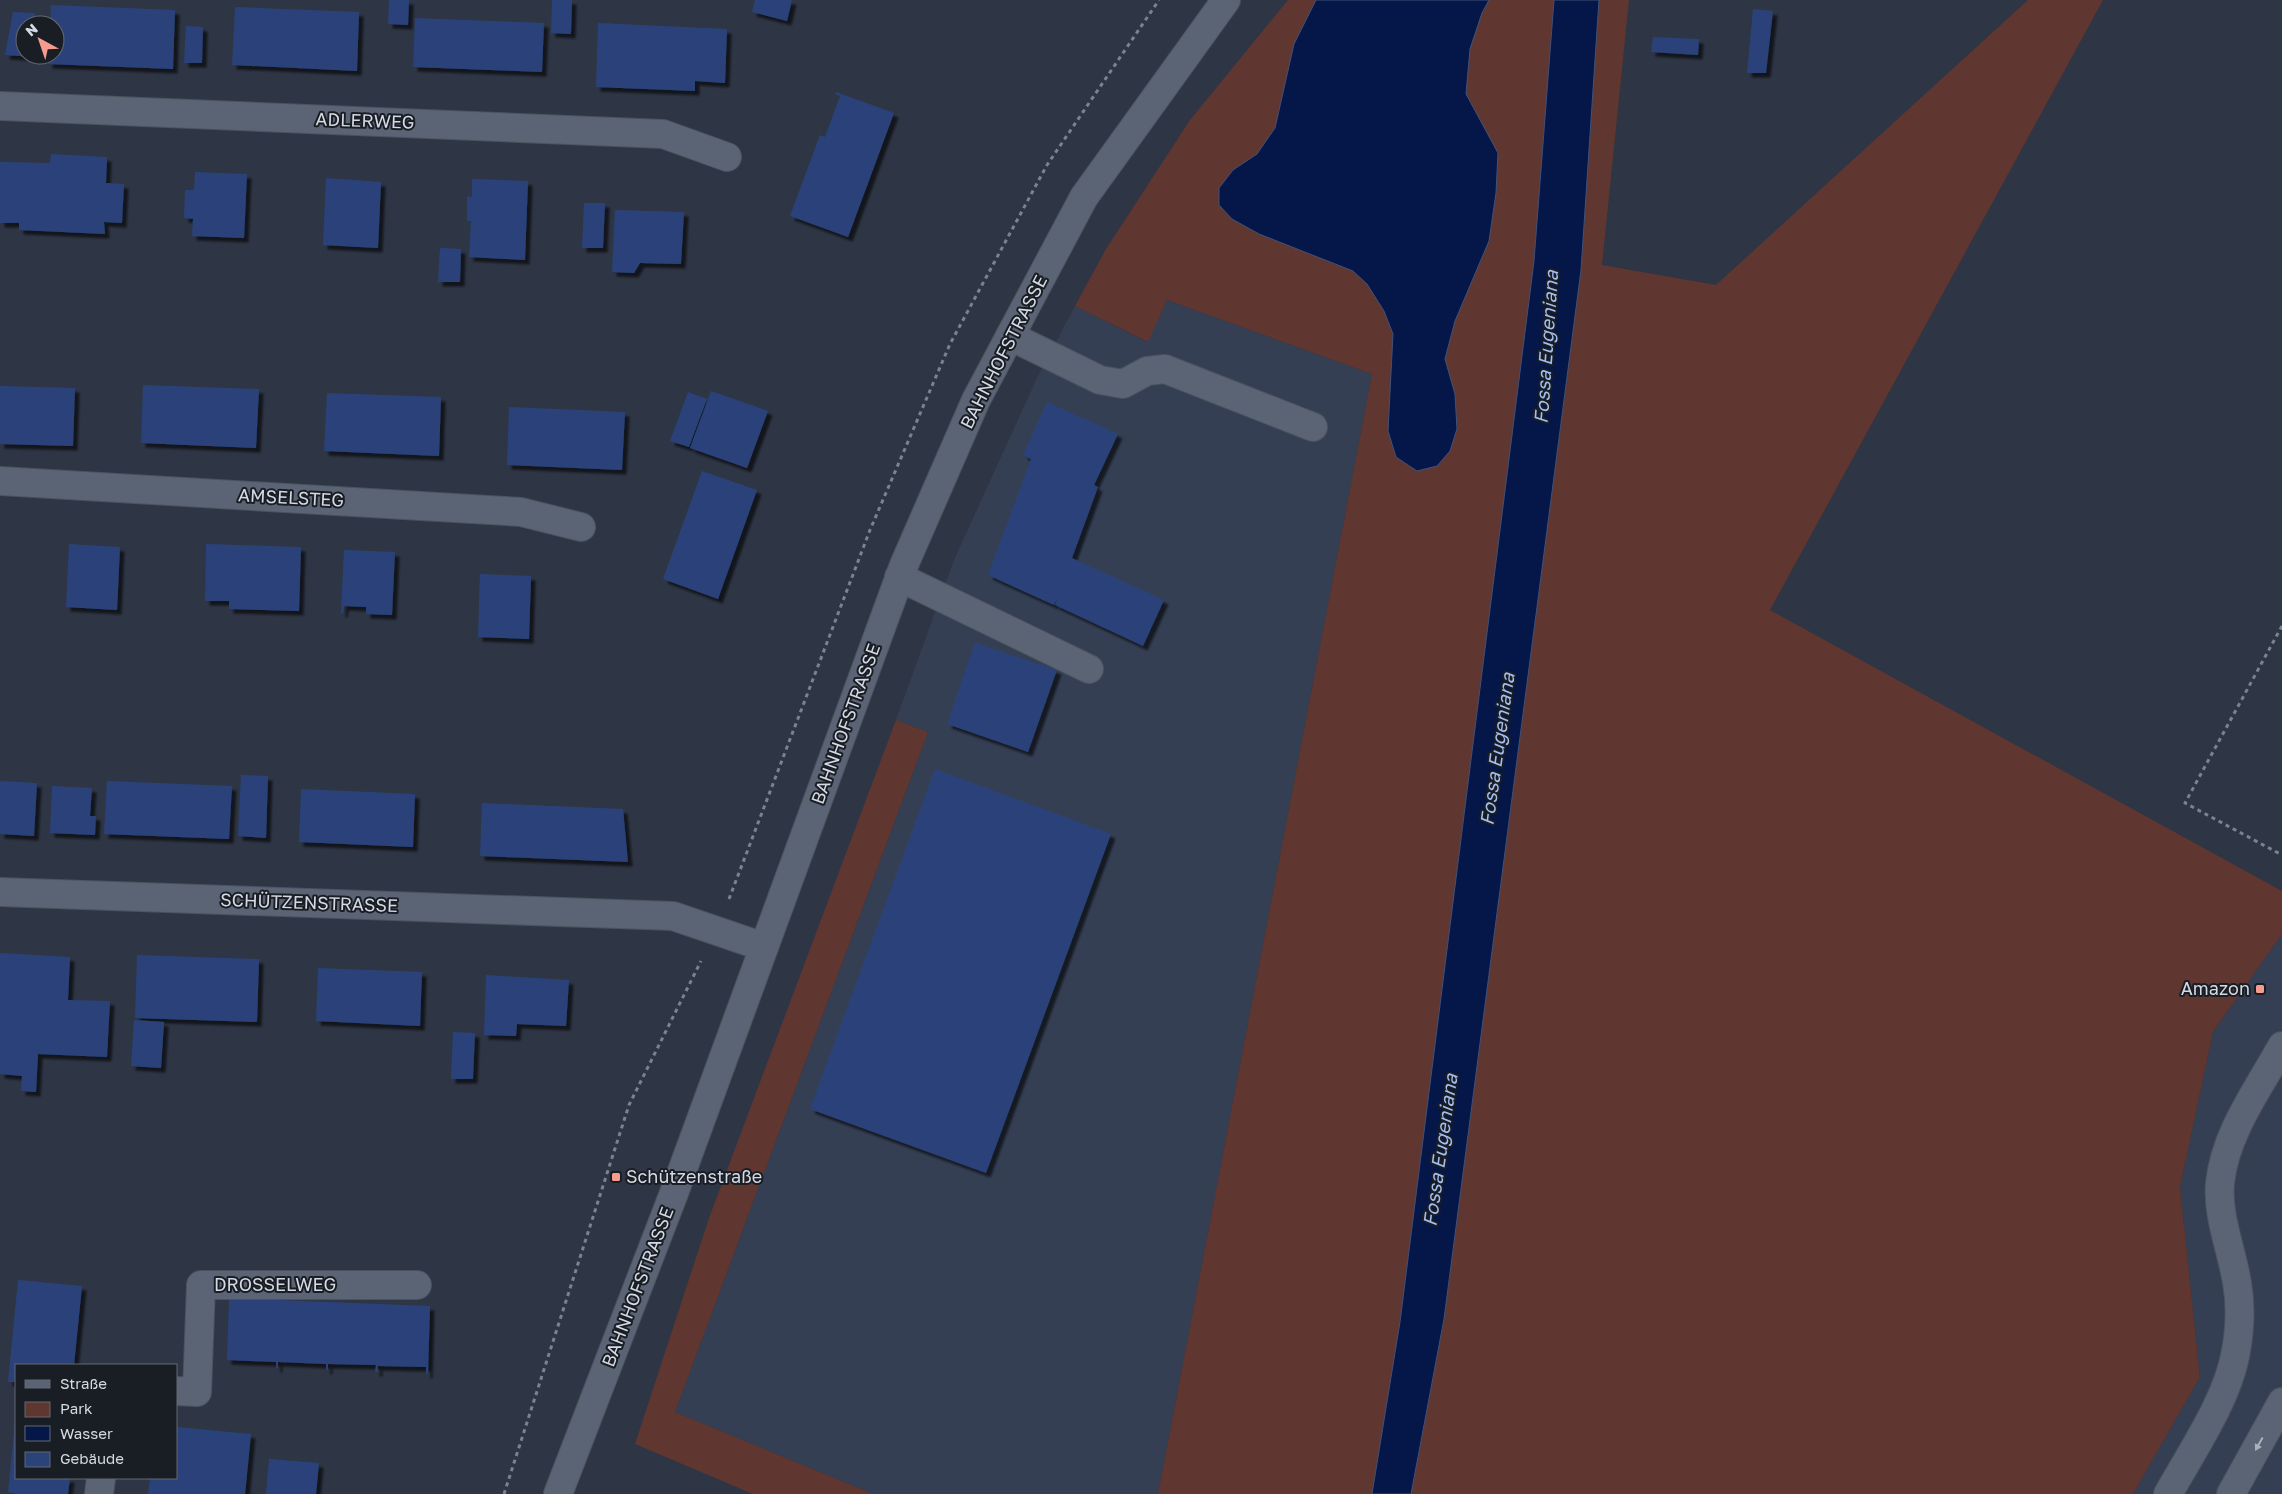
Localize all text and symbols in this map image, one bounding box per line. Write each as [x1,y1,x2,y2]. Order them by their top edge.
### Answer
north arrow [15,15,65,65]
text: N [22,20,41,40]
street label: ADLERWEG [315,107,415,133]
water label: Fossa Eugeniana [1529,268,1562,425]
street label: BAHNHOFSTRASSE [955,271,1051,432]
street label: AMSELSTEG [238,483,345,511]
street label: BAHNHOFSTRASSE [806,640,884,807]
water label: Fossa Eugeniana [1474,670,1519,827]
street label: SCHÜTZENSTRASSE [220,888,398,916]
place label: Amazon [2181,977,2250,999]
marker: Amazon [2254,983,2266,995]
water label: Fossa Eugeniana [1417,1071,1462,1228]
place label: Schützenstraße [626,1165,762,1187]
marker: Schützenstraße [610,1171,622,1183]
street label: BAHNHOFSTRASSE [596,1204,678,1370]
street label: DROSSELWEG [214,1273,336,1295]
legend [15,1364,178,1479]
text: Straße [60,1374,107,1392]
text: Park [60,1399,93,1417]
text: Wasser [60,1424,113,1442]
one-way arrow [2254,1438,2263,1451]
text: Gebäude [60,1449,124,1467]

